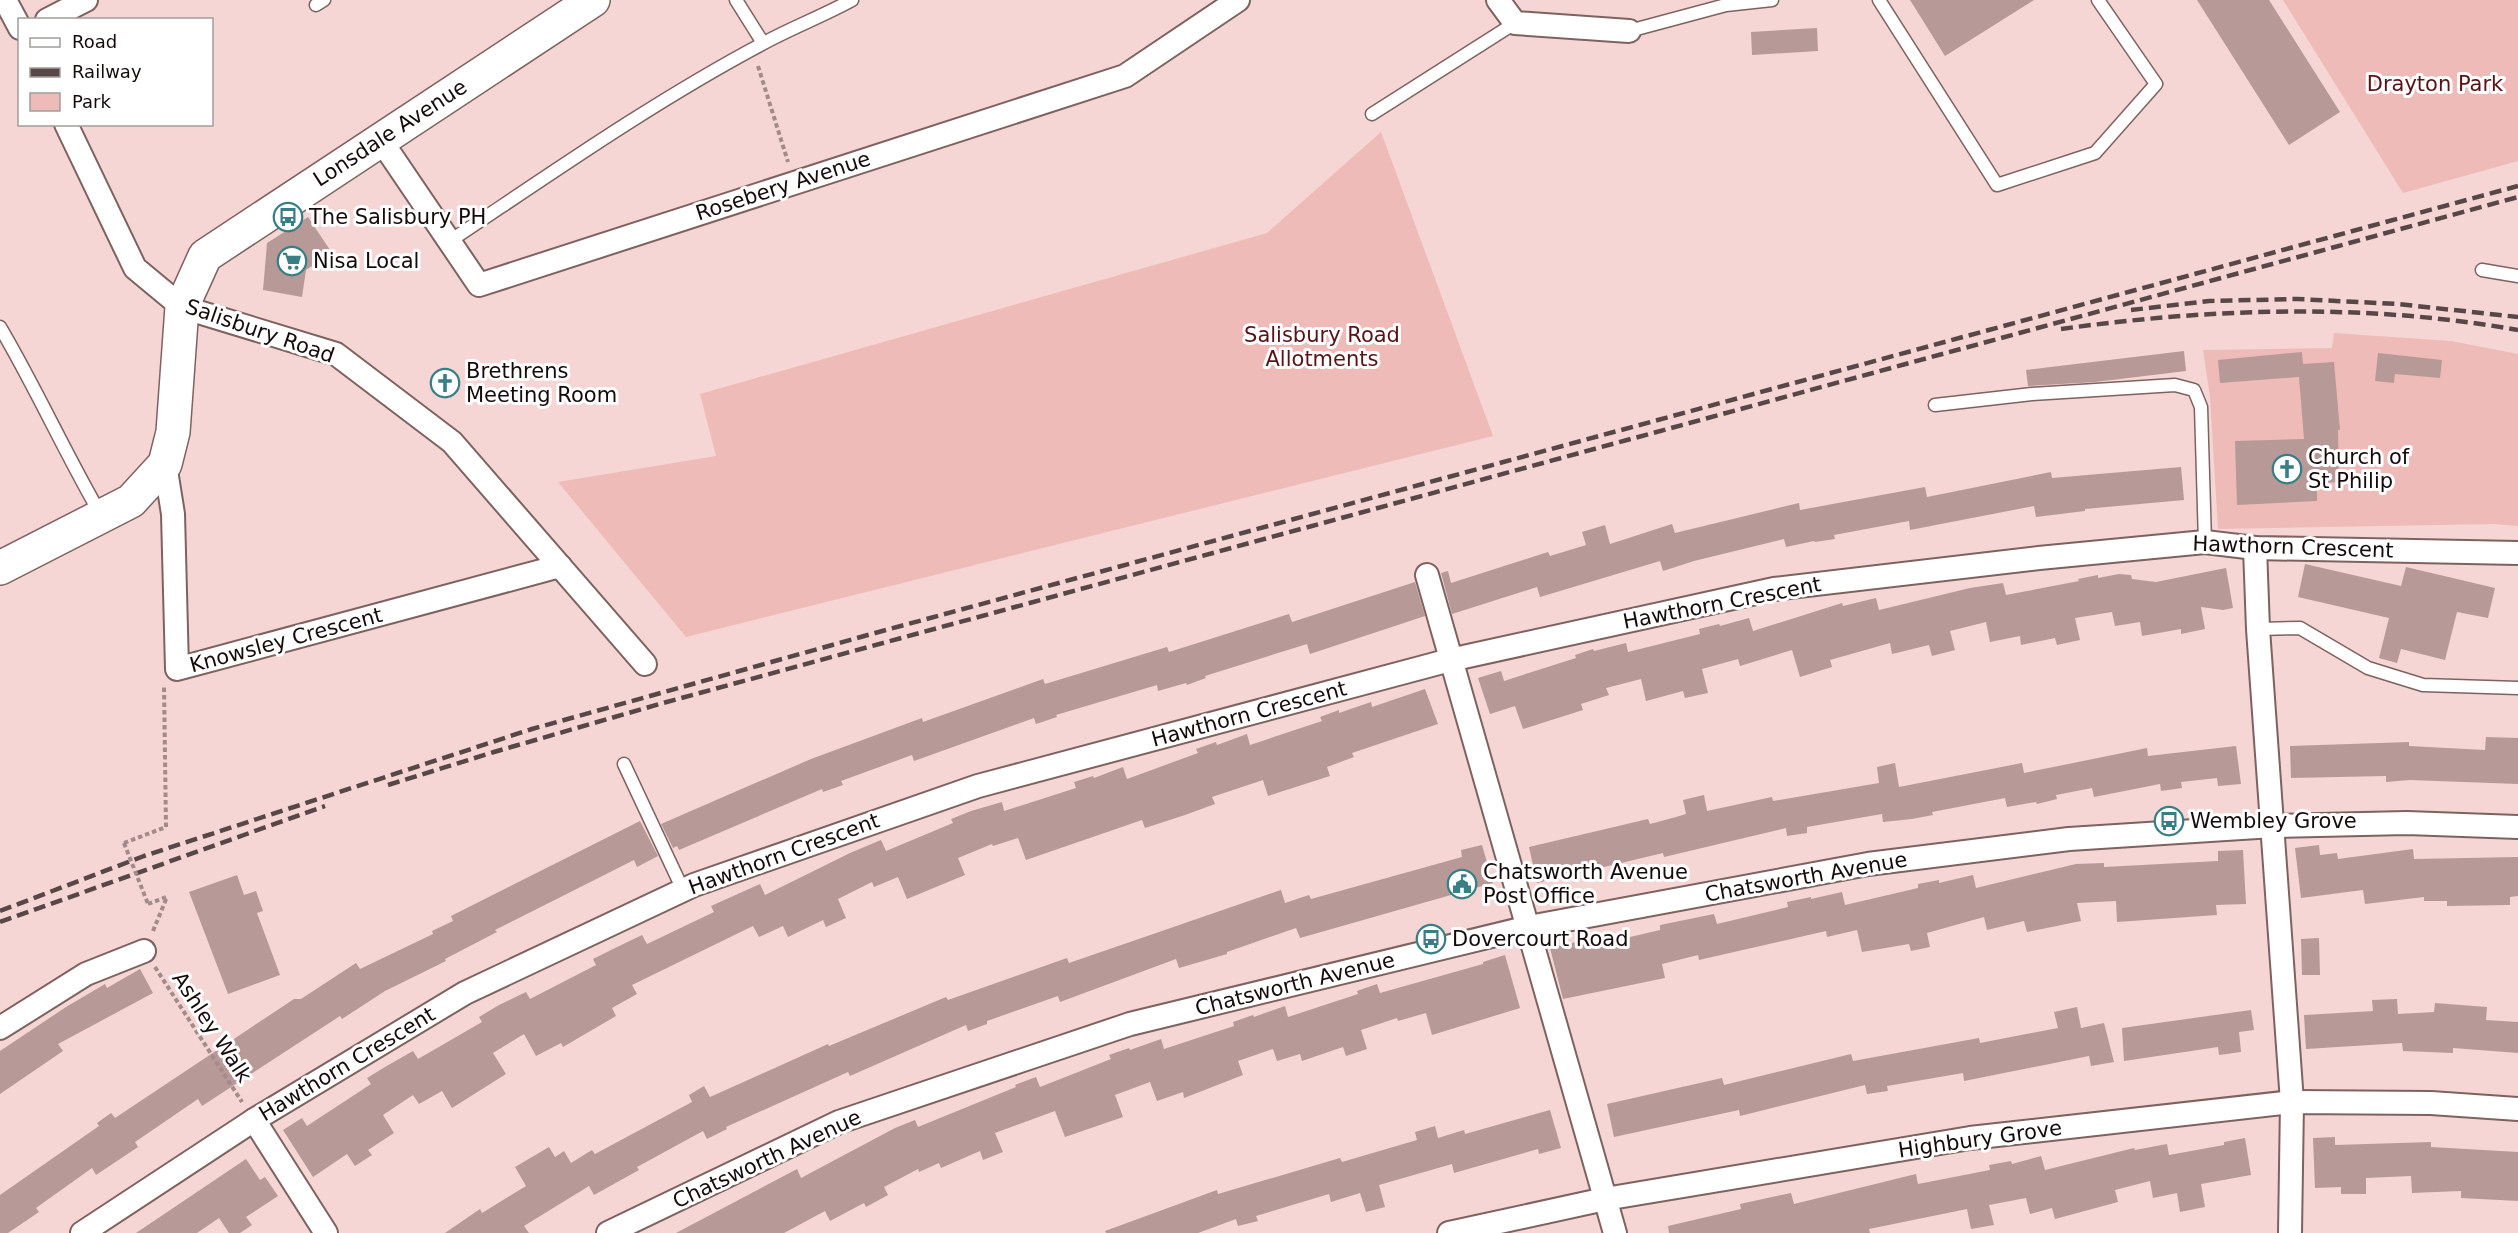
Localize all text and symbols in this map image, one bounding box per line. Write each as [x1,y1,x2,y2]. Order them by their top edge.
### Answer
legend [18,18,213,126]
text: Road [72,31,117,52]
text: Railway [72,61,142,82]
park label: Drayton Park [2367,72,2504,96]
street label: Lonsdale Avenue [309,74,471,192]
text: Park [72,91,111,112]
street label: Rosebery Avenue [693,146,873,226]
bus stop icon: The Salisbury PH [272,201,304,233]
place label: The Salisbury PH [308,205,486,229]
supermarket icon: Nisa Local [276,245,308,277]
place label: Nisa Local [313,249,419,273]
street label: Salisbury Road [182,294,338,368]
park label: Salisbury Road Allotments [1244,323,1400,371]
place label: Brethrens Meeting Room [466,359,617,407]
church icon: Brethrens Meeting Room [429,367,461,399]
place label: Church of St Philip [2308,445,2410,493]
church icon: Church of St Philip [2271,453,2303,485]
street label: Hawthorn Crescent [2192,531,2394,563]
street label: Hawthorn Crescent [1621,572,1823,634]
street label: Knowsley Crescent [187,603,385,677]
street label: Hawthorn Crescent [1149,676,1349,752]
bus stop icon: Wembley Grove [2153,805,2185,837]
street label: Hawthorn Crescent [685,808,883,900]
place label: Wembley Grove [2190,809,2357,833]
street label: Chatsworth Avenue [1703,847,1909,907]
place label: Chatsworth Avenue Post Office [1483,860,1688,908]
public building icon: Chatsworth Avenue Post Office [1446,868,1478,900]
bus stop icon: Dovercourt Road [1415,923,1447,955]
place label: Dovercourt Road [1452,927,1628,951]
street label: Chatsworth Avenue [1193,948,1397,1020]
street label: Ashley Walk [167,967,257,1087]
street label: Hawthorn Crescent [255,1002,439,1126]
street label: Chatsworth Avenue [669,1105,865,1213]
street label: Highbury Grove [1896,1116,2064,1162]

